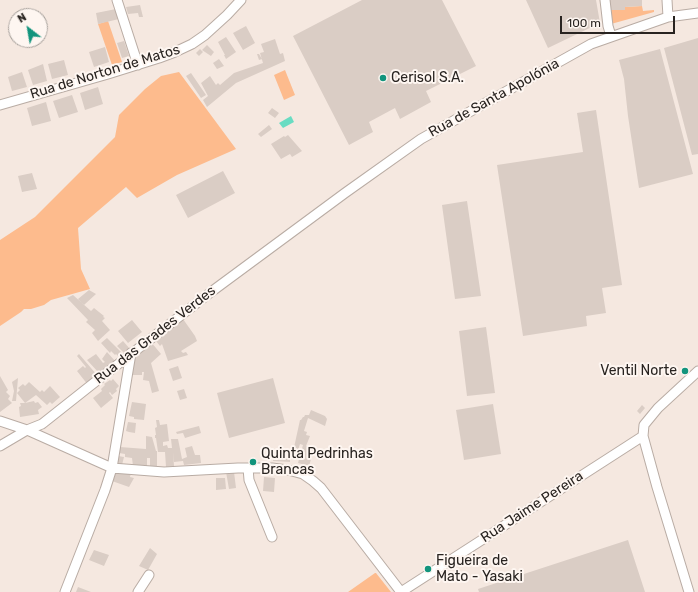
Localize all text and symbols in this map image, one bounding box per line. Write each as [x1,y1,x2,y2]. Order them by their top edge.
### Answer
north arrow [8,8,48,48]
scale bar [562,8,677,34]
text: N [15,11,29,26]
text: 100 m [567,16,601,30]
street label: Rua de Norton de Matos [28,41,182,103]
street label: Rua de Santa Apolónia [426,55,562,141]
place label: Cerisol S.A. [391,70,464,86]
marker: Cerisol S.A. [378,73,388,83]
street label: Rua das Grades Verdes [91,282,219,388]
place label: Ventil Norte [600,363,677,379]
marker: Ventil Norte [680,366,690,376]
place label: Quinta Pedrinhas Brancas [261,446,373,478]
marker: Quinta Pedrinhas Brancas [248,457,258,467]
street label: Rua Jaime Pereira [478,468,586,546]
place label: Figueira de Mato - Yasaki [436,553,523,586]
marker: Figueira de Mato - Yasaki [423,564,433,574]

